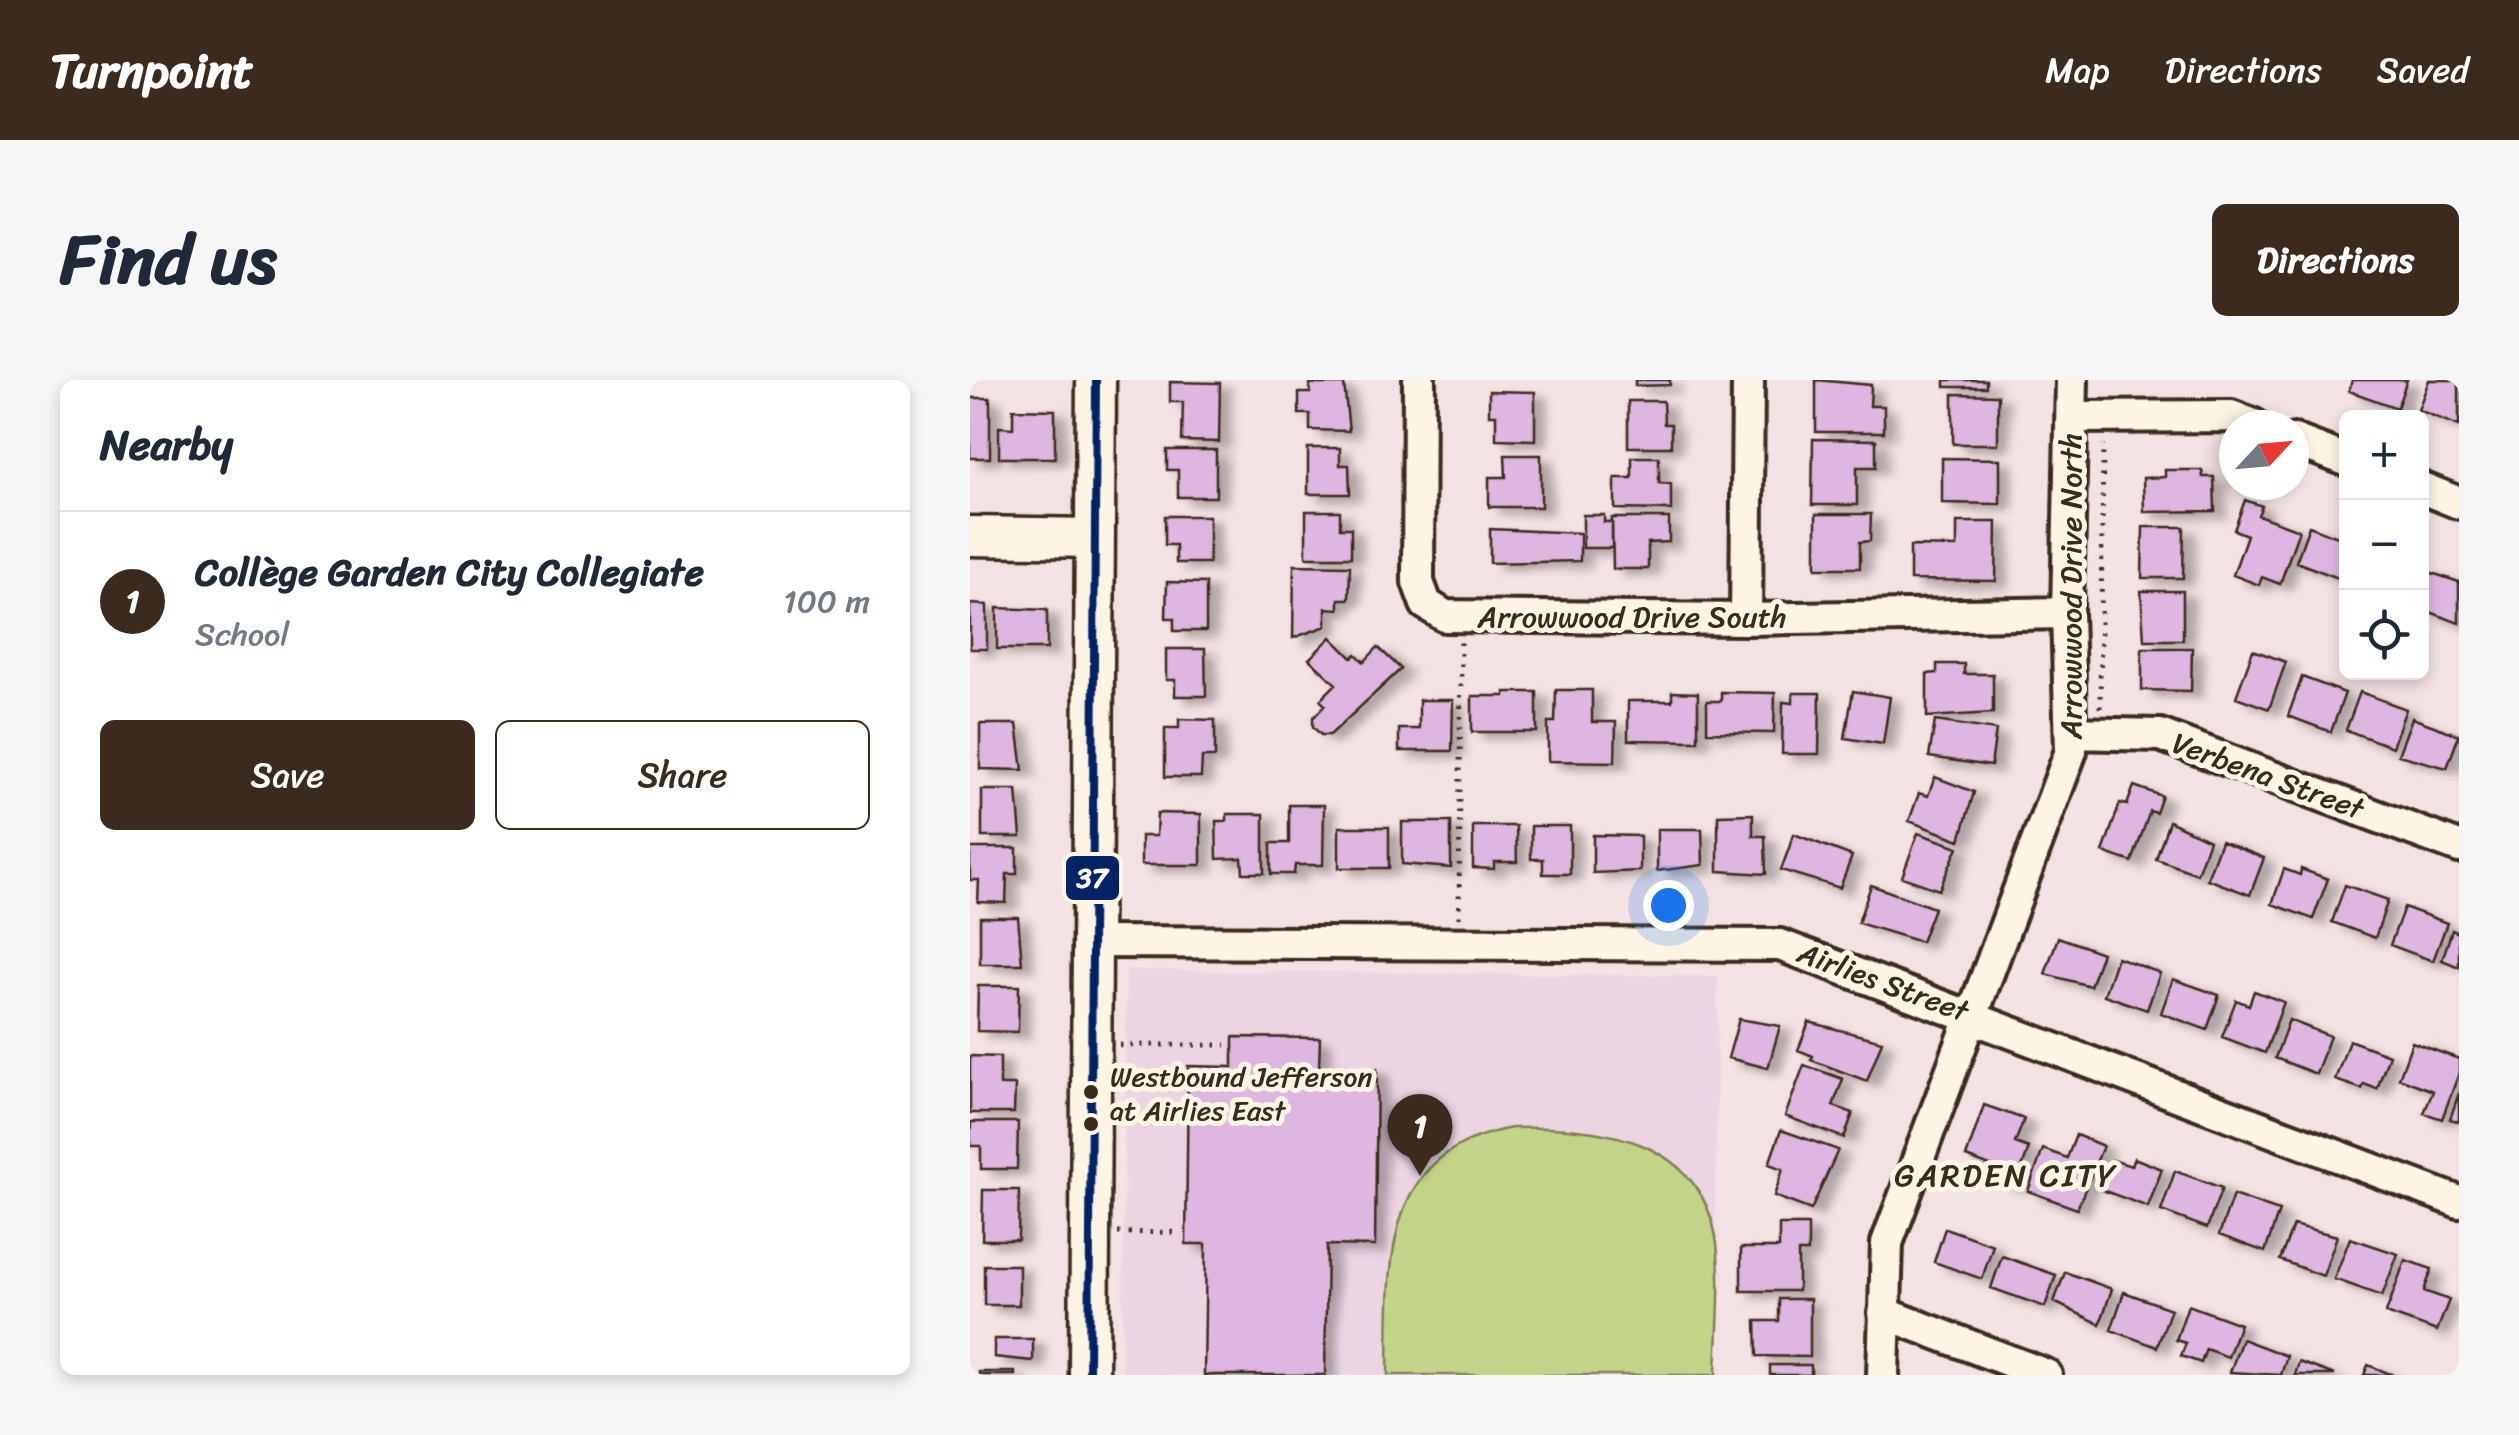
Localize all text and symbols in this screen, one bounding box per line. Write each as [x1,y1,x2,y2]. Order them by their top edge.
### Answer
text: Turnpoint [50,28,253,113]
text: Map [2045,39,2110,101]
text: Directions [2165,39,2322,101]
text: Saved [2377,39,2469,101]
text: Find us [60,198,277,322]
button: Directions [2212,204,2459,316]
text: Nearby [100,408,233,482]
north arrow [2219,410,2309,500]
map controls [2339,410,2429,680]
button: + [2339,410,2429,500]
street label: Arrowwood Drive North [2044,433,2098,740]
button: − [2339,500,2429,590]
text: Collège Garden City Collegiate [195,539,704,606]
text: 1 [126,573,139,630]
text: 100 m [783,573,870,630]
street label: Arrowwood Drive South [1477,590,1786,644]
button: locate [2339,590,2429,680]
text: School [195,606,289,663]
street label: Verbena Street [2164,716,2373,836]
button: Save [100,720,475,830]
button: Share [495,720,870,830]
text: 37 [1075,853,1110,902]
line badge: 37 [1064,854,1121,902]
your location [1643,880,1694,931]
street label: Airlies Street [1789,926,1978,1039]
place label: Westbound Jefferson at Airlies East [1110,1052,1372,1135]
marker: Westbound Jefferson at Airlies East [1081,1082,1101,1102]
pin: 1 [1388,1094,1452,1176]
unlabelled marker [1081,1114,1101,1134]
district label: GARDEN CITY [1894,1147,2118,1204]

